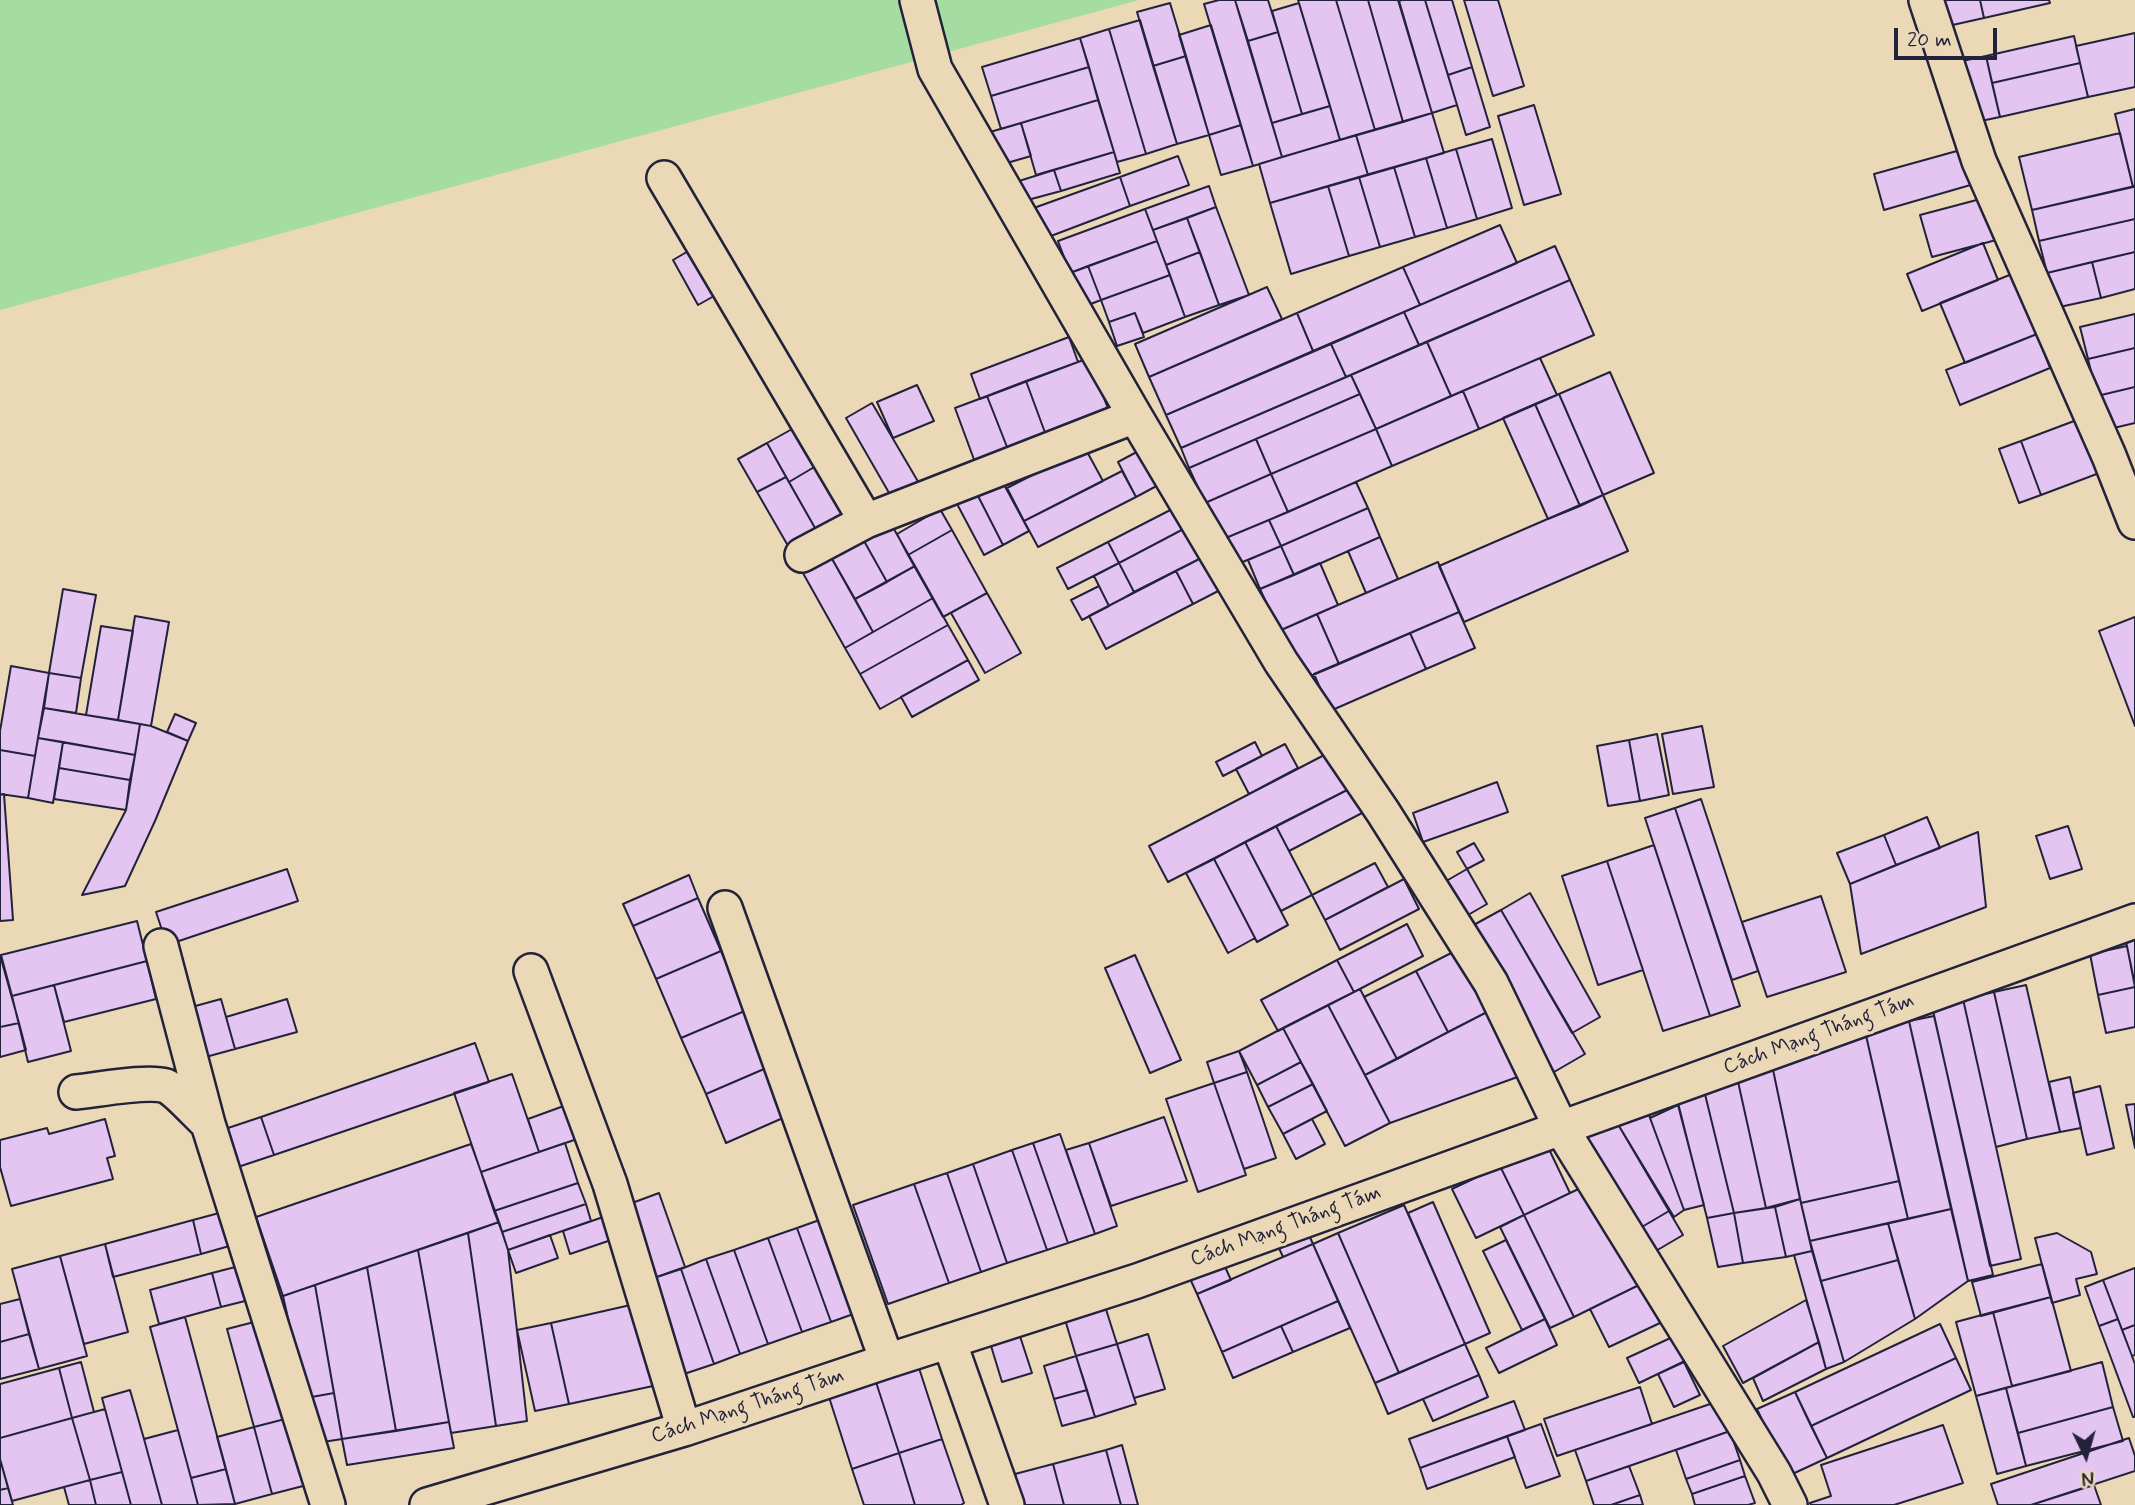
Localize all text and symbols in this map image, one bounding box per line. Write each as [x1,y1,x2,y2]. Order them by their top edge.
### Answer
scale bar [1897,14,2000,58]
text: 20 m [1907,26,1952,54]
street label: Cách Mạng Tháng Tám [1720,989,1918,1081]
street label: Cách Mạng Tháng Tám [1187,1181,1385,1273]
street label: Cách Mạng Tháng Tám [648,1364,848,1450]
north arrow [2051,1421,2121,1491]
text: N [2080,1464,2095,1490]

